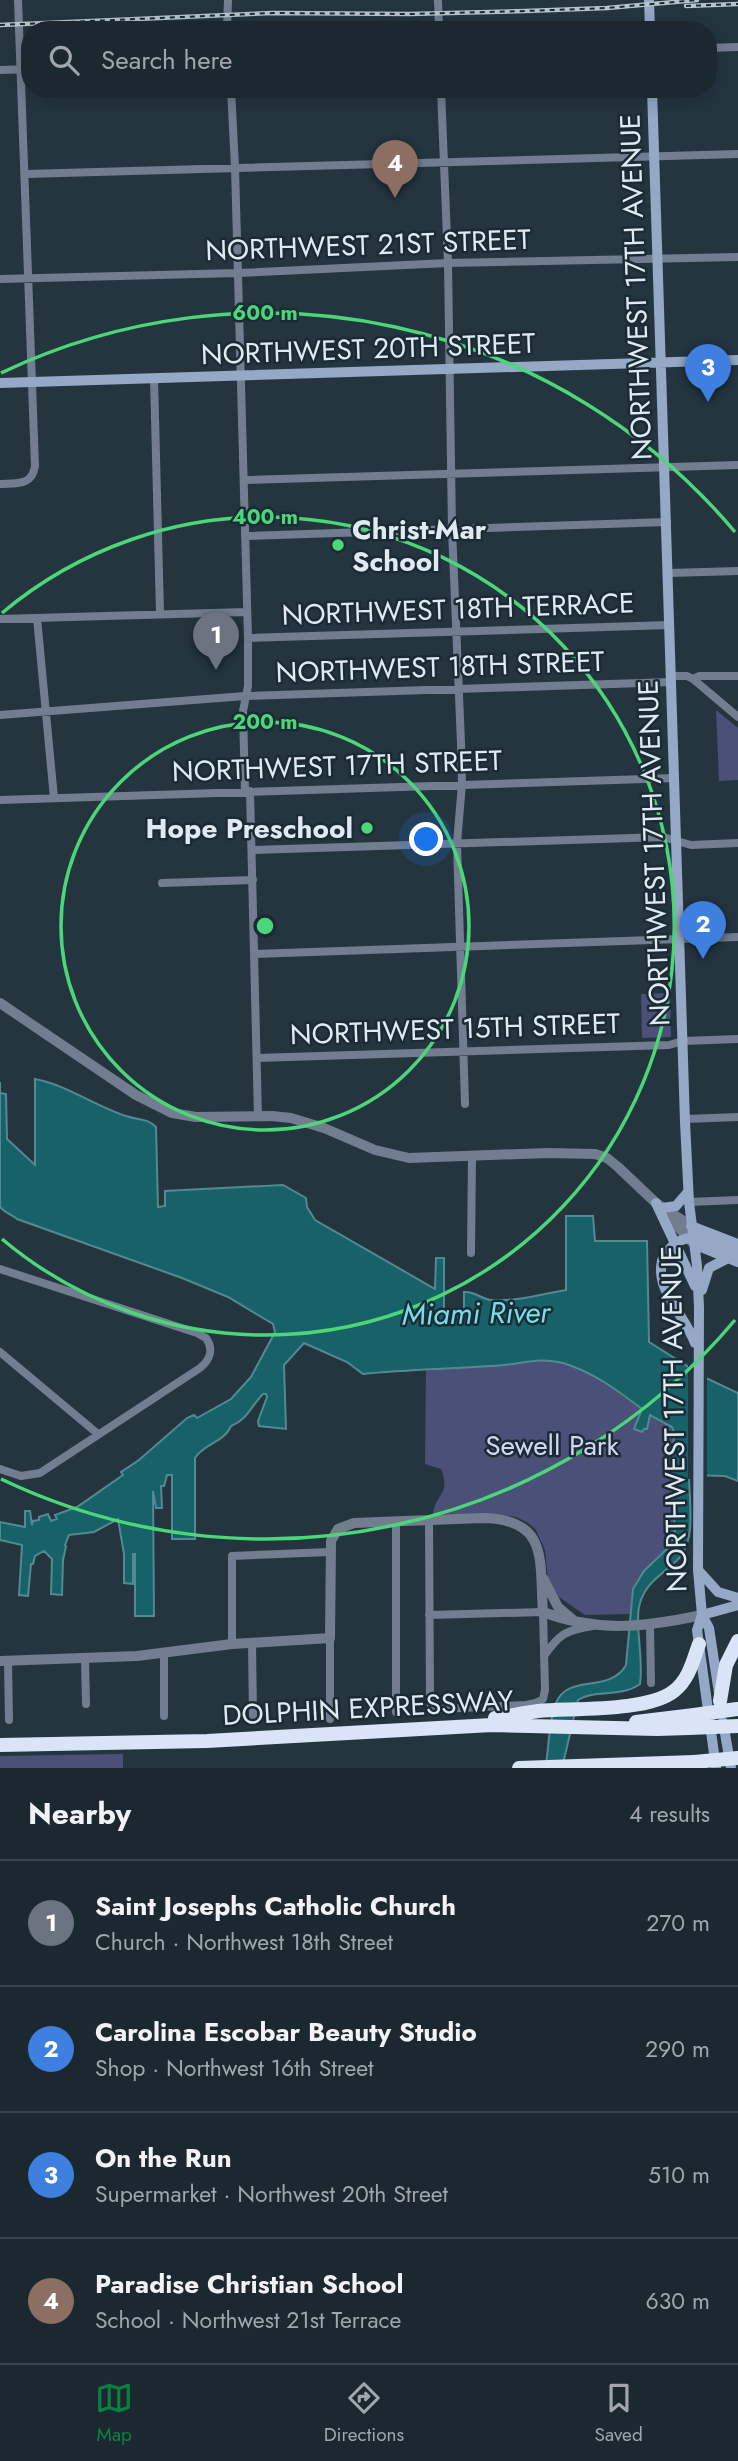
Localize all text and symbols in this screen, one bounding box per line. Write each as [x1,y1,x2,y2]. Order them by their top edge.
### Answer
search box [21,21,717,98]
icon: search [45,41,83,79]
text: Search here [101,41,233,79]
street label: NORTHWEST 17TH AVENUE [609,113,663,461]
pin: 4 [372,140,418,198]
street label: NORTHWEST 21ST STREET [205,219,531,271]
text: 600 m [232,298,298,328]
street label: NORTHWEST 20TH STREET [200,323,536,375]
pin: 3 [685,344,731,402]
text: 400 m [232,502,298,532]
place label: Christ-Mar School [352,509,487,582]
marker: Christ-Mar School [330,537,346,553]
street label: NORTHWEST 18TH TERRACE [281,582,635,636]
pin: 1 [193,612,239,670]
street label: NORTHWEST 18TH STREET [275,641,605,693]
street label: NORTHWEST 17TH AVENUE [627,679,681,1027]
text: 200 m [232,707,298,737]
street label: NORTHWEST 17TH STREET [171,740,503,792]
place label: Hope Preschool [146,808,353,849]
marker: Hope Preschool [359,820,375,836]
your location [409,822,443,856]
pin: 2 [680,901,726,959]
centre of rings [253,914,277,938]
street label: NORTHWEST 15TH STREET [289,1003,621,1055]
street label: NORTHWEST 17TH AVENUE [650,1245,698,1593]
water label: Miami River [402,1290,552,1336]
park label: Sewell Park [485,1425,619,1466]
street label: DOLPHIN EXPRESSWAY [221,1680,515,1736]
text: Nearby [28,1792,131,1835]
text: 4 results [629,1797,710,1831]
text: Saint Josephs Catholic Church [95,1887,456,1925]
text: 1 [45,1906,57,1940]
text: 270 m [646,1906,710,1940]
text: Church · Northwest 18th Street [95,1925,393,1959]
text: Carolina Escobar Beauty Studio [95,2013,477,2051]
text: 2 [43,2032,59,2066]
text: 290 m [645,2032,710,2066]
text: Shop · Northwest 16th Street [95,2051,374,2085]
text: On the Run [95,2139,232,2177]
text: 3 [44,2158,58,2192]
text: 510 m [648,2158,710,2192]
text: Supermarket · Northwest 20th Street [95,2177,448,2211]
text: Paradise Christian School [95,2265,403,2303]
text: 4 [43,2284,59,2318]
text: 630 m [646,2284,710,2318]
text: School · Northwest 21st Terrace [95,2303,401,2337]
tab: Map [95,2379,133,2448]
tab: Directions [324,2379,404,2448]
tab: Saved [595,2379,643,2448]

